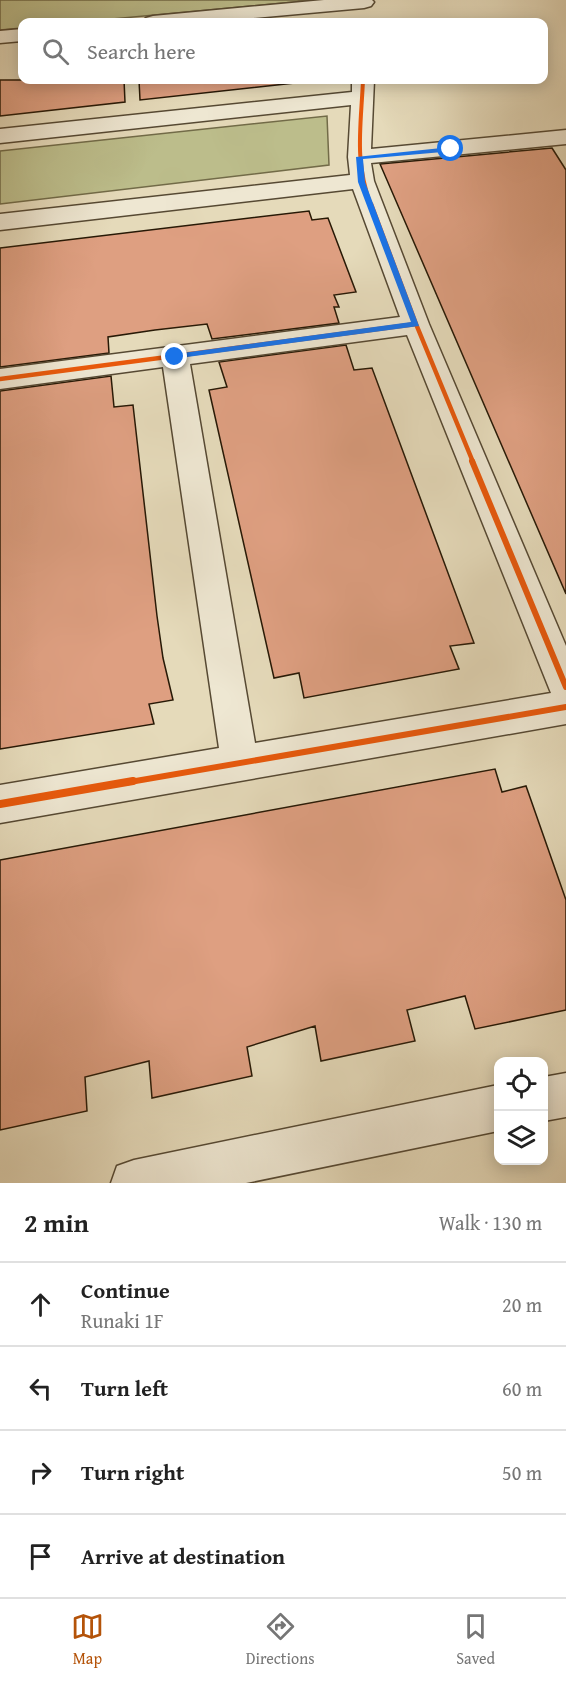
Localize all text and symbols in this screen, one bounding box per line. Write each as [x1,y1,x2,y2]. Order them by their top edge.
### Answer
search box [18,18,548,84]
icon: search [39,35,72,68]
text: Search here [87,35,196,67]
route start [437,135,463,161]
route end [161,343,187,369]
map controls [494,1057,548,1165]
button: locate [494,1057,548,1111]
button: layers [494,1111,548,1165]
text: 2 min [24,1203,89,1242]
text: Walk · 130 m [439,1208,542,1237]
text: Continue [81,1274,170,1306]
icon: ahead [24,1288,57,1321]
text: 20 m [502,1290,542,1319]
text: Runaki 1F [81,1306,164,1335]
icon: left [24,1372,57,1405]
text: Turn left [81,1372,168,1404]
text: 60 m [502,1374,542,1403]
icon: right [24,1456,57,1489]
text: Turn right [81,1456,184,1488]
text: 50 m [502,1458,542,1487]
icon: arrive [24,1540,57,1573]
text: Arrive at destination [81,1540,285,1572]
tab: Map [71,1610,104,1670]
tab: Directions [246,1610,315,1670]
tab: Saved [456,1610,495,1670]

